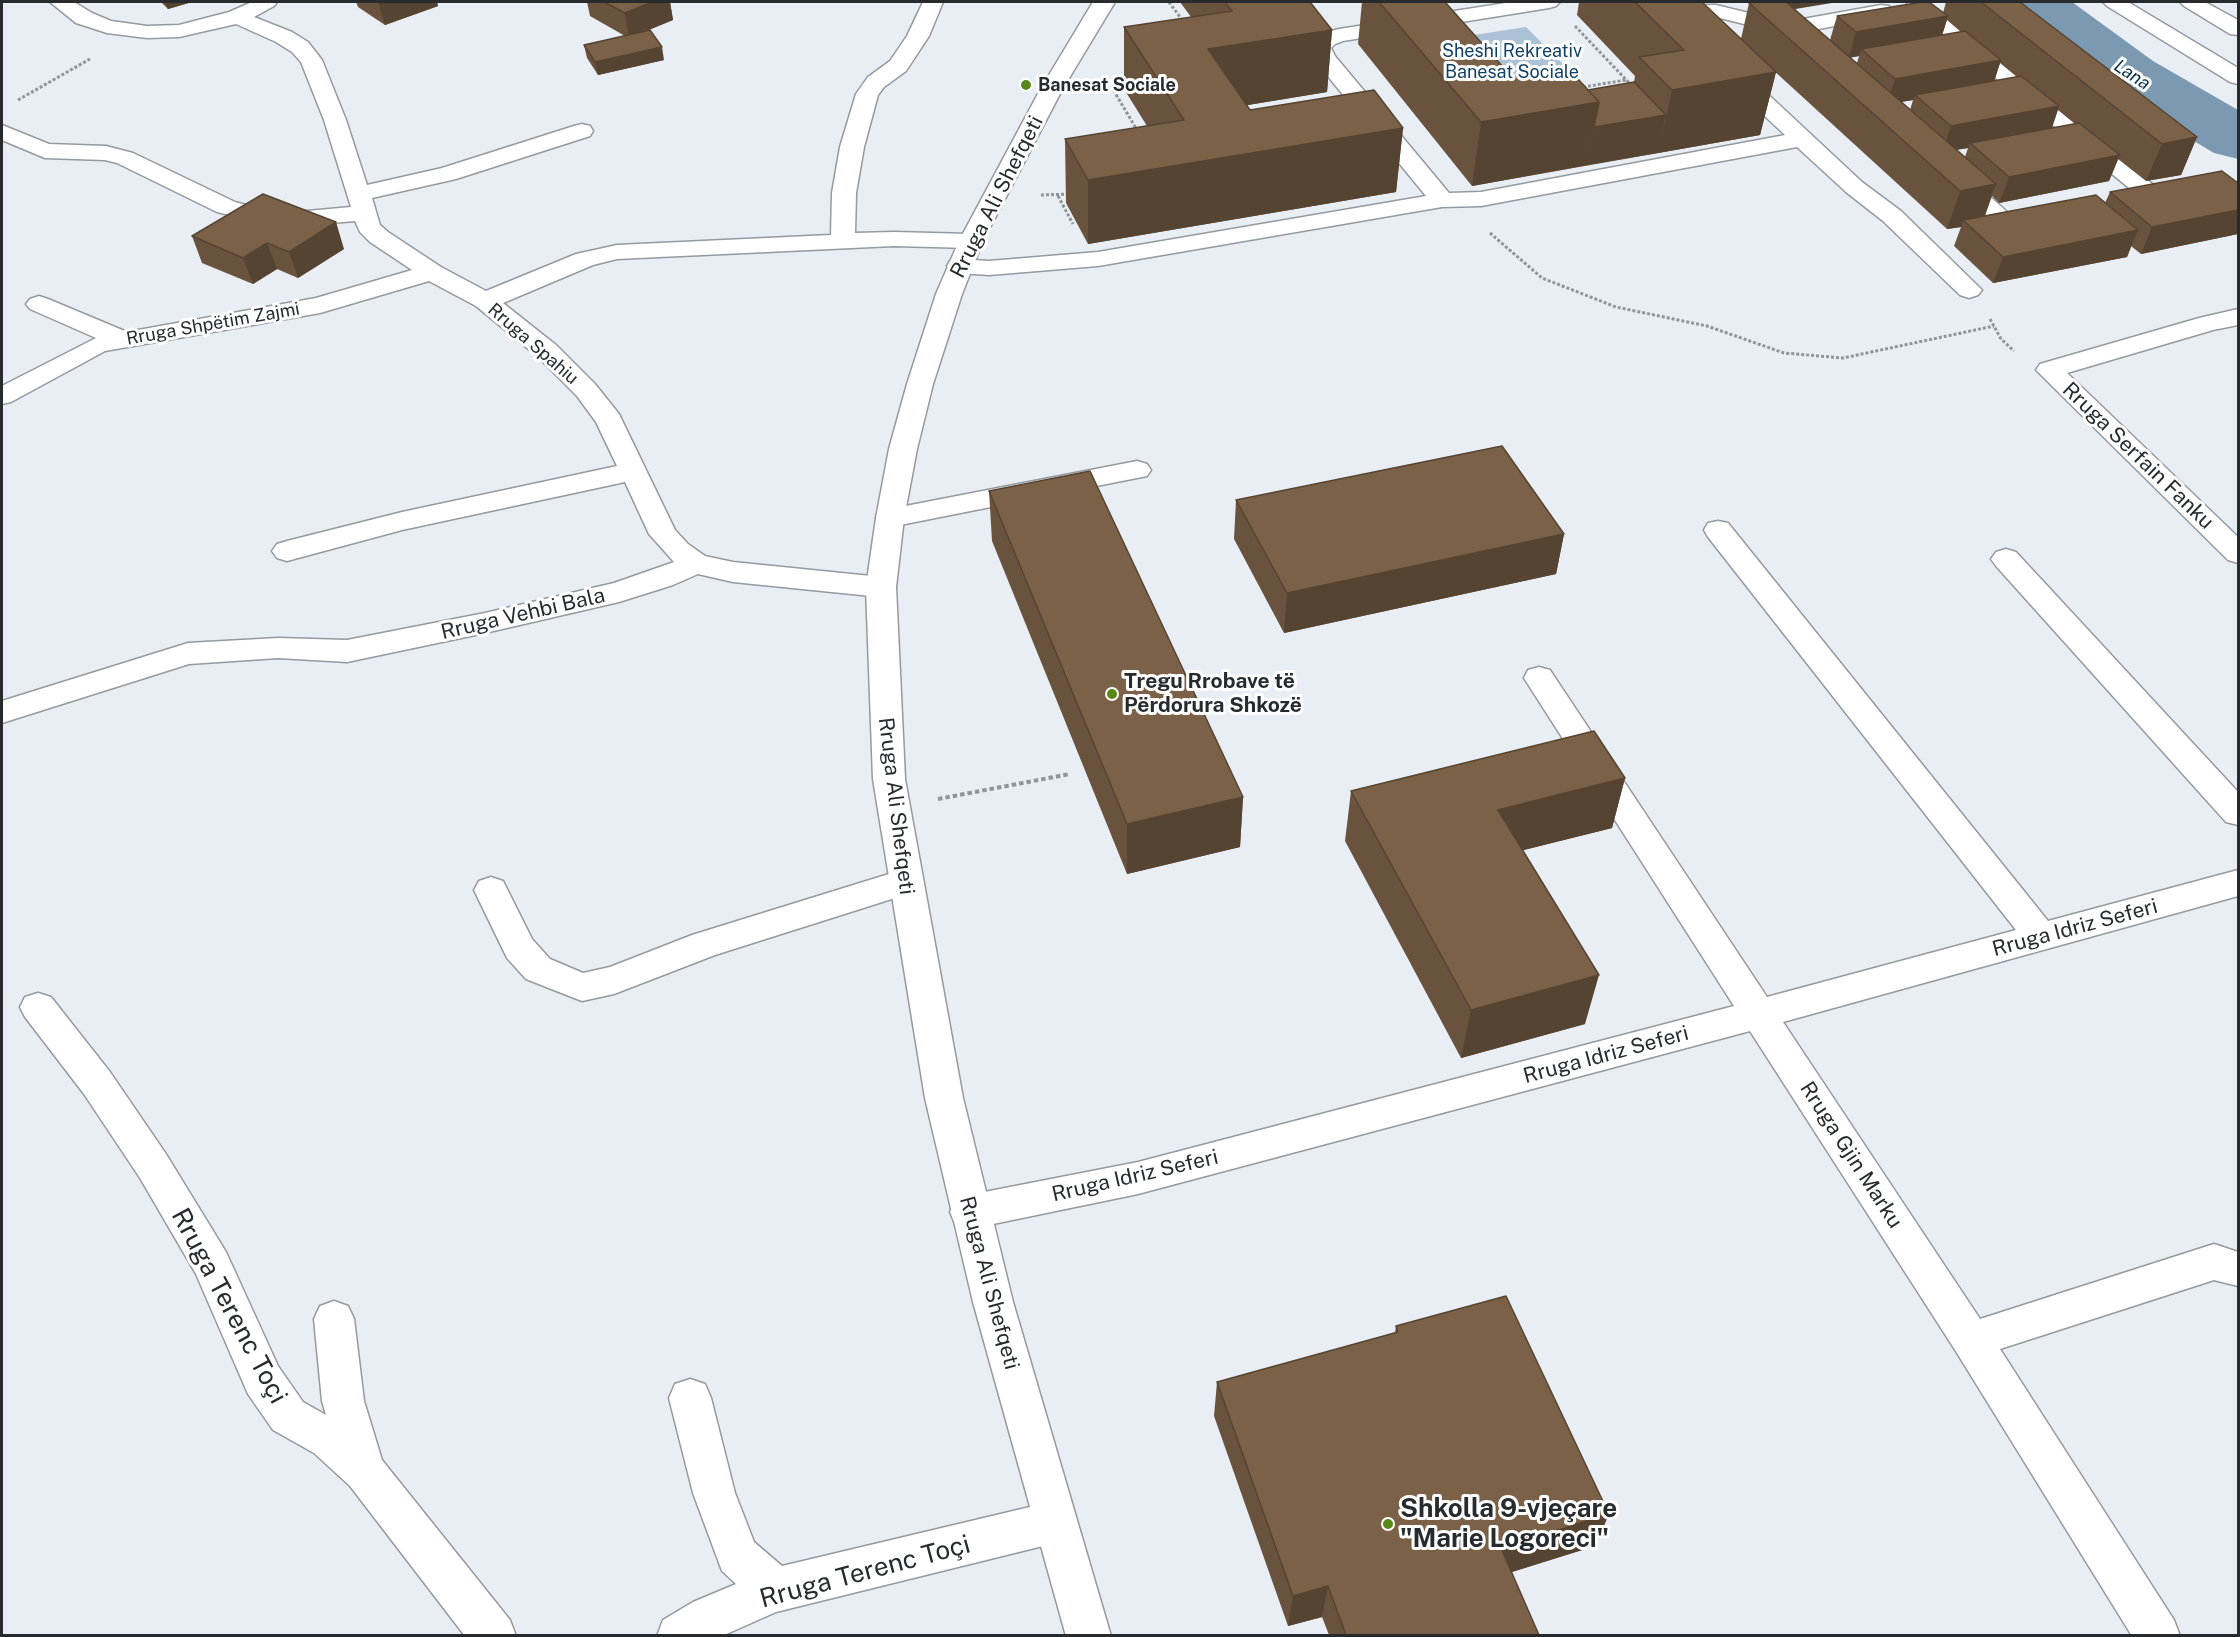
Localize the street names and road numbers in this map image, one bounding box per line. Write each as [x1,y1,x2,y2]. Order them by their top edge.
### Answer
street label: Rruga Ali Shefqeti [945,112,1049,282]
street label: Rruga Shpëtim Zajmi [125,298,301,350]
street label: Rruga Spahiu [483,299,583,389]
street label: Rruga Serfain Fanku [2057,377,2219,535]
street label: Rruga Vehbi Bala [439,583,607,645]
street label: Rruga Ali Shefqeti [873,716,919,896]
street label: Rruga Idriz Seferi [1990,894,2160,962]
street label: Rruga Idriz Seferi [1521,1021,1691,1089]
street label: Rruga Gjin Marku [1794,1077,1908,1233]
street label: Rruga Idriz Seferi [1049,1145,1221,1207]
street label: Rruga Ali Shefqeti [954,1194,1024,1372]
street label: Rruga Terenc Toçi [164,1203,294,1409]
street label: Rruga Terenc Toçi [756,1529,974,1615]

